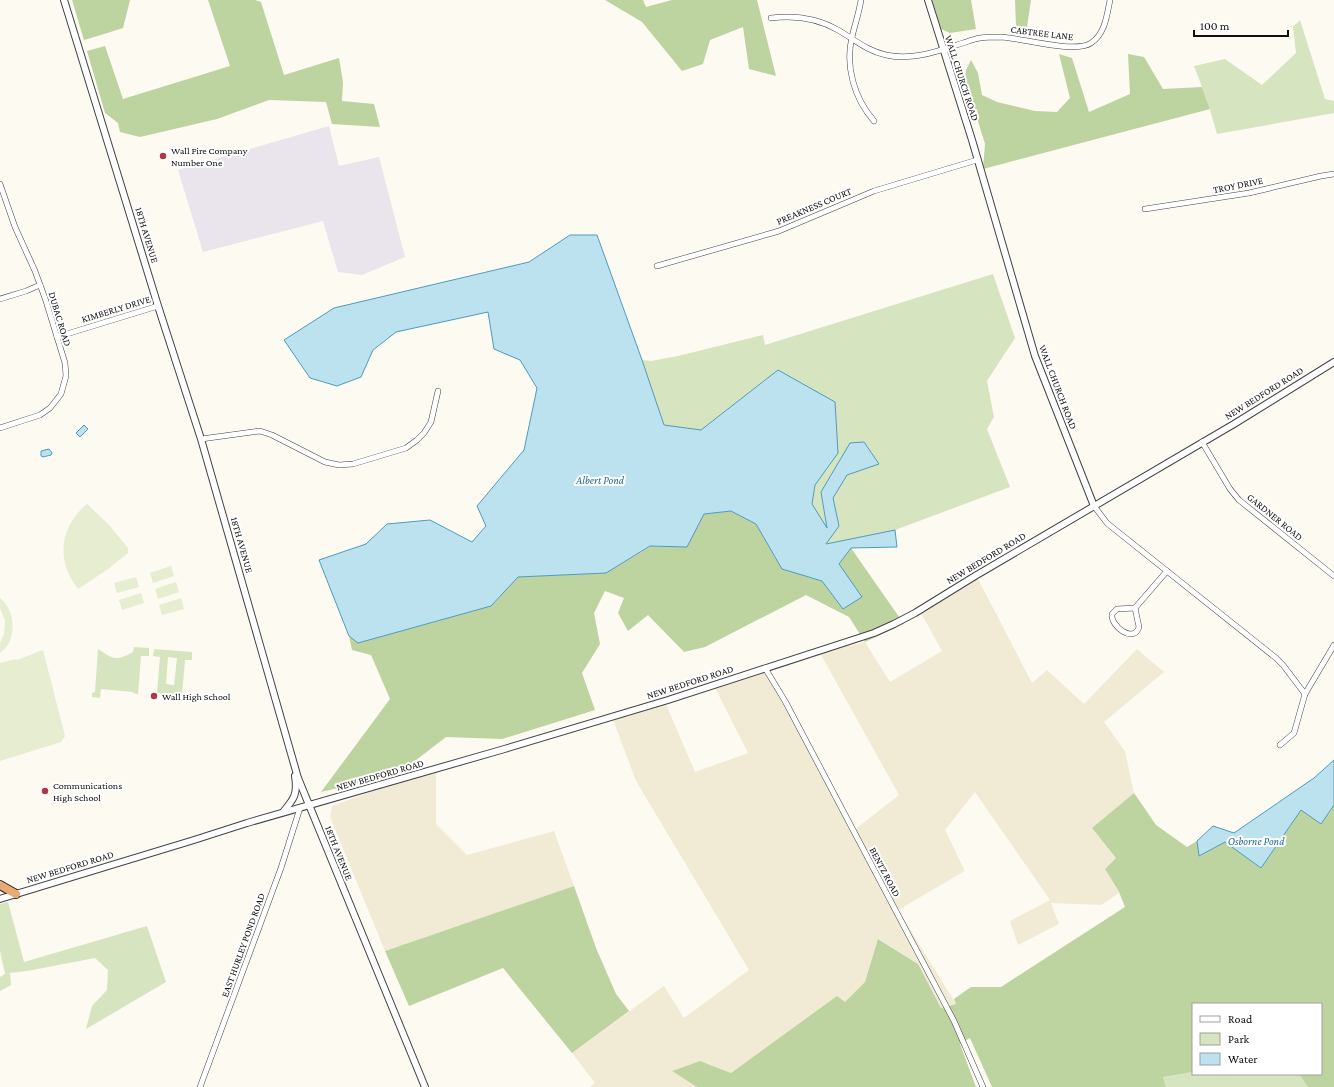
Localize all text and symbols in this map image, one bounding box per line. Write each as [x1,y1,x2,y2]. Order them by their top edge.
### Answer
scale bar [1194,12,1288,38]
text: 100 m [1200,19,1230,33]
street label: CABTREE LANE [1010,24,1075,42]
street label: WALL CHURCH ROAD [943,34,981,123]
place label: Wall Fire Company Number One [171,145,248,168]
marker: Wall Fire Company Number One [158,151,168,161]
street label: TROY DRIVE [1212,175,1265,195]
street label: PREAKNESS COURT [775,185,854,227]
street label: 18TH AVENUE [133,206,161,265]
street label: DUBAC ROAD [46,290,74,348]
street label: KIMBERLY DRIVE [80,293,152,325]
street label: WALL CHURCH ROAD [1037,343,1079,431]
street label: NEW BEDFORD ROAD [1223,364,1306,422]
water label: Albert Pond [575,474,625,486]
street label: GARDNER ROAD [1245,491,1305,543]
street label: 18TH AVENUE [229,516,255,575]
street label: NEW BEDFORD ROAD [944,530,1028,586]
street label: NEW BEDFORD ROAD [645,663,735,701]
marker: Wall High School [149,691,159,701]
place label: Wall High School [162,691,231,702]
street label: NEW BEDFORD ROAD [335,757,425,793]
place label: Communications High School [53,780,122,803]
marker: Communications High School [40,786,50,796]
street label: 18TH AVENUE [323,824,355,882]
water label: Osborne Pond [1228,835,1285,847]
street label: BENTZ ROAD [867,845,903,899]
street label: NEW BEDFORD ROAD [25,848,115,886]
street label: EAST HURLEY POND ROAD [219,891,267,999]
legend [1192,1003,1322,1075]
text: Road [1228,1012,1253,1026]
text: Park [1228,1032,1250,1046]
text: Water [1228,1052,1258,1066]

